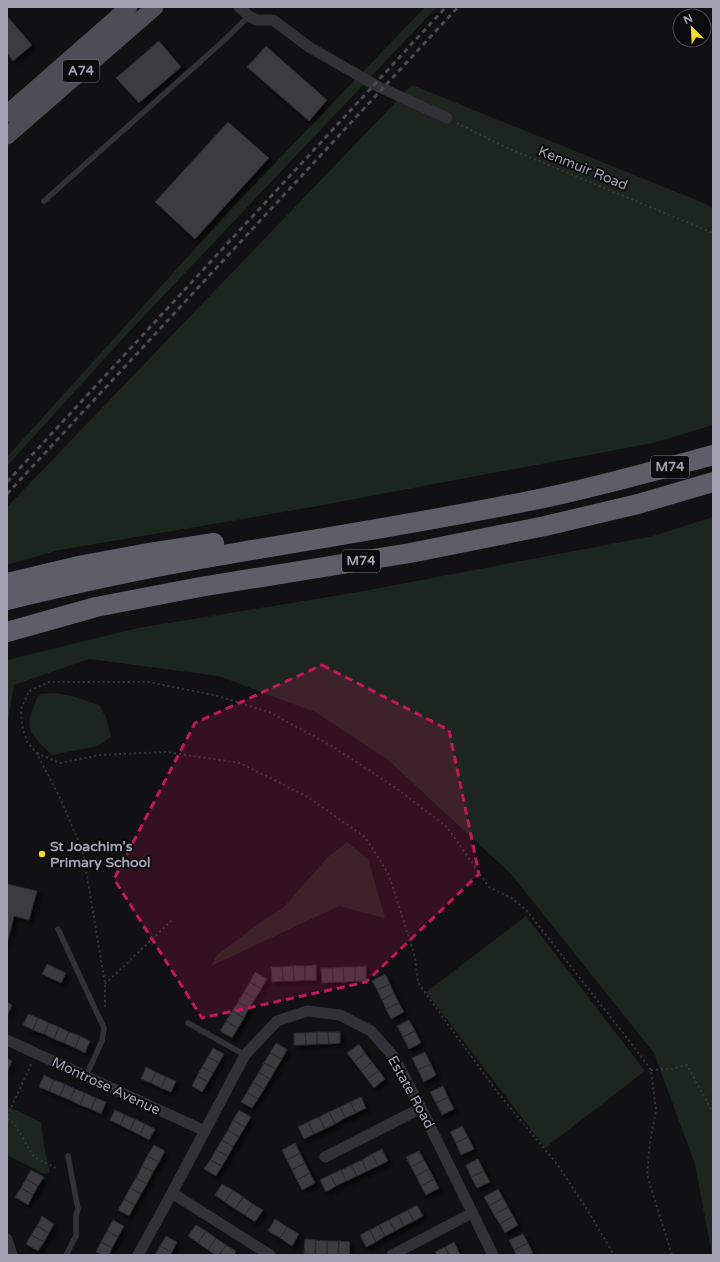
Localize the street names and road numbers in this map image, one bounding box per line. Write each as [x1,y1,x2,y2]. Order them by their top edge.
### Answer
road number: A74 [63,60,99,82]
street label: Kenmuir Road [536,142,630,194]
road number: M74 [651,456,689,478]
road number: M74 [342,550,380,572]
street label: Montrose Avenue [49,1053,163,1119]
street label: Estate Road [384,1053,438,1131]

